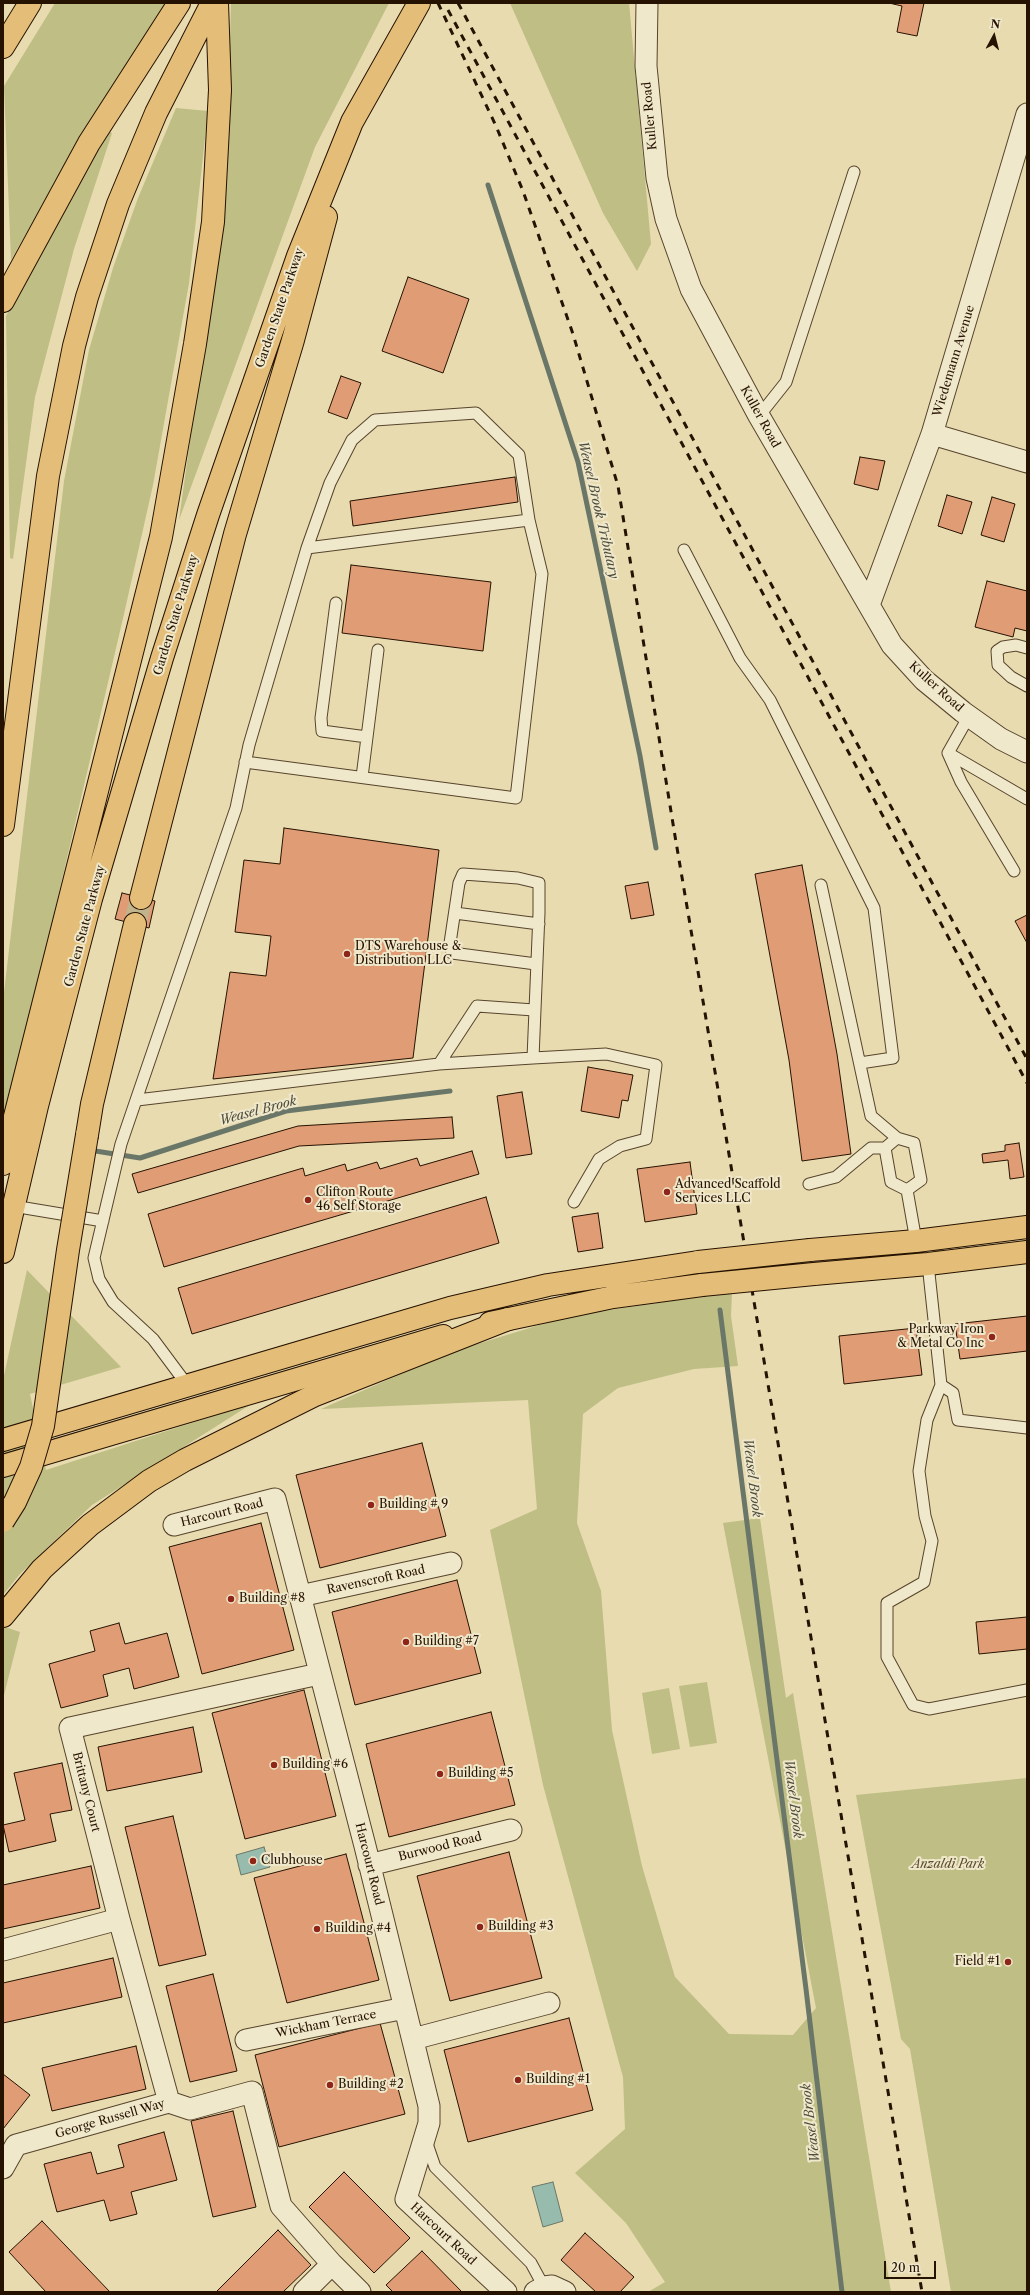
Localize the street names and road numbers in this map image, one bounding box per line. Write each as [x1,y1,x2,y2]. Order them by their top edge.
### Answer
street label: Kuller Road [640,81,660,151]
street label: Garden State Parkway [253,246,307,370]
street label: Wiedemann Avenue [930,303,978,419]
street label: Kuller Road [737,384,783,450]
street label: Garden State Parkway [151,553,201,677]
street label: Kuller Road [906,659,966,715]
street label: Garden State Parkway [62,863,108,989]
street label: Harcourt Road [179,1496,265,1530]
street label: Ravenscroft Road [326,1563,426,1597]
street label: Brittany Court [69,1750,103,1834]
street label: Harcourt Road [352,1821,386,1907]
street label: Burwood Road [397,1830,483,1864]
street label: Wickham Terrace [274,2007,378,2041]
street label: George Russell Way [54,2096,166,2142]
street label: Harcourt Road [407,2200,479,2268]

